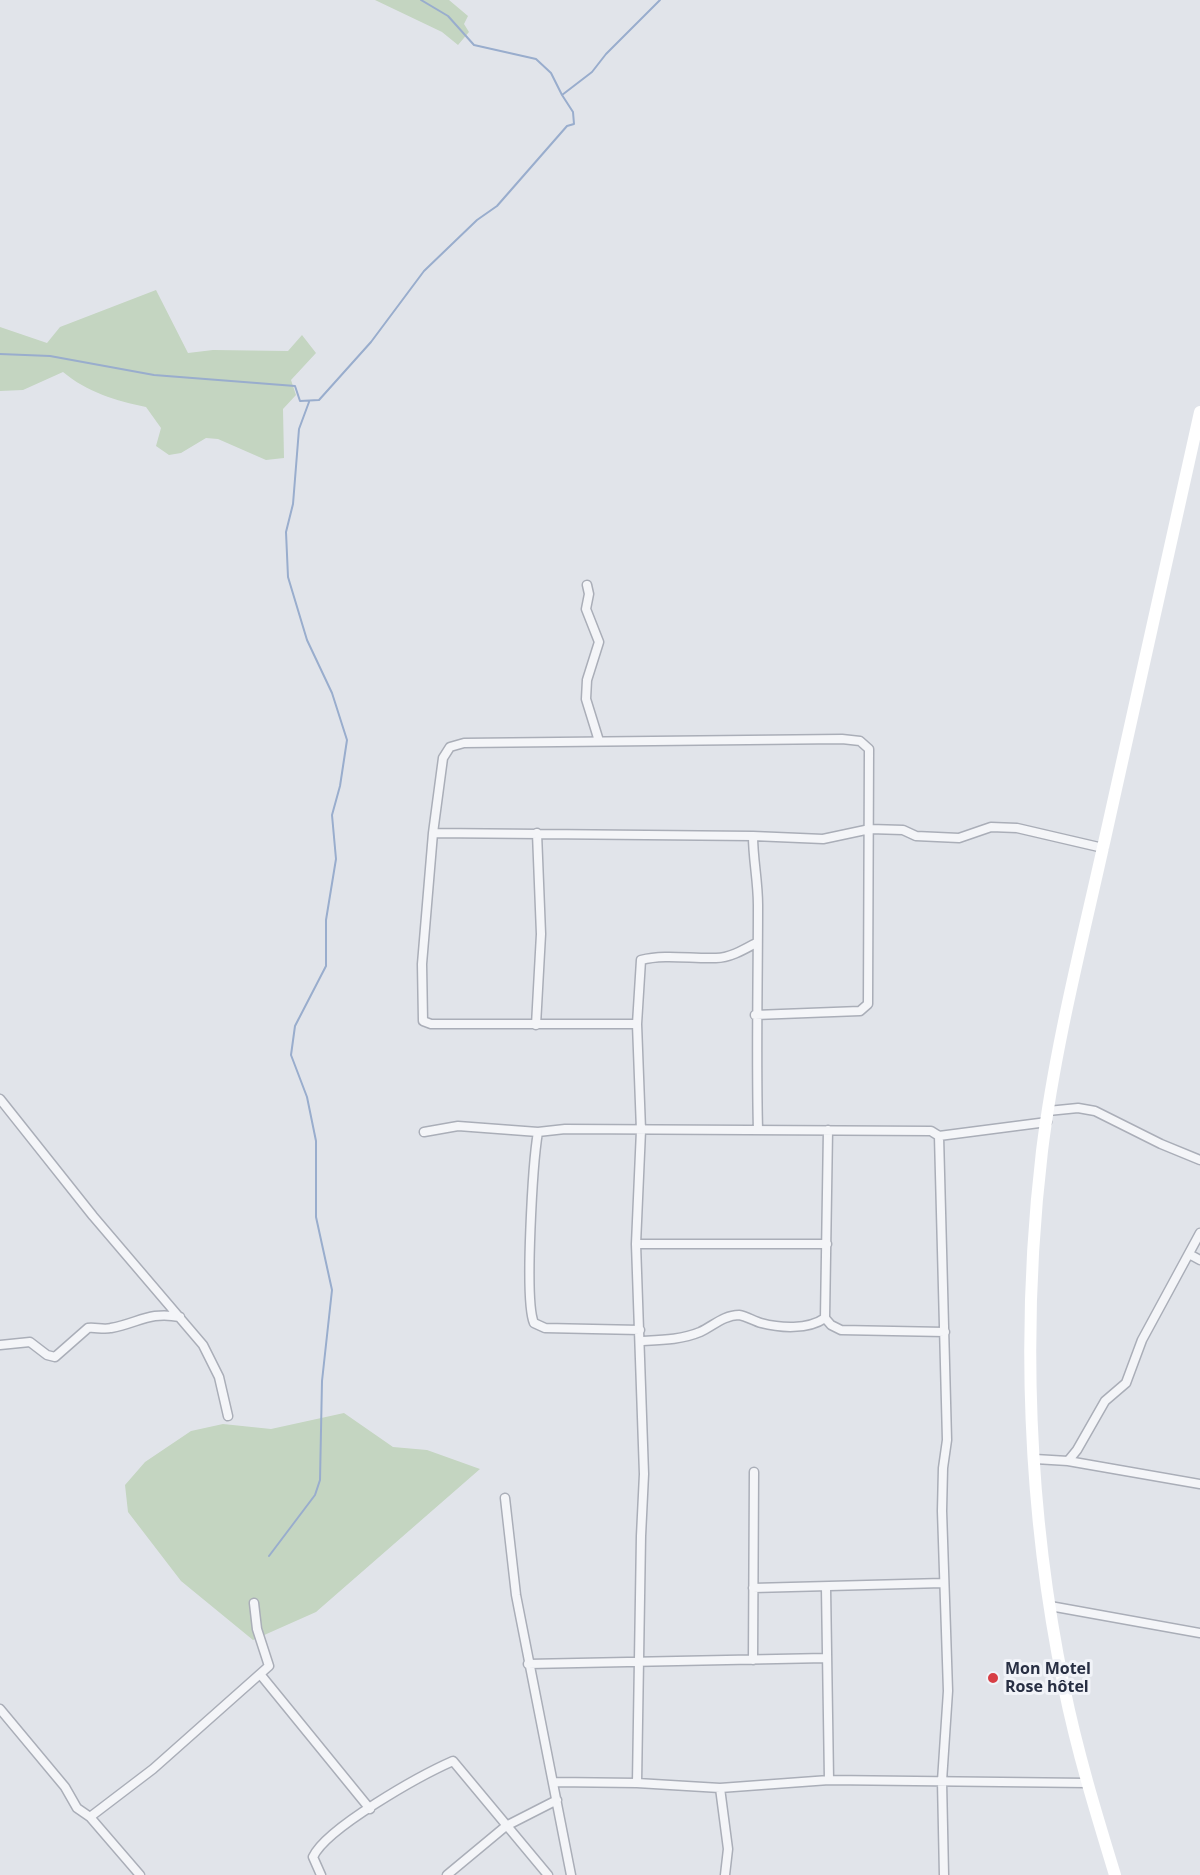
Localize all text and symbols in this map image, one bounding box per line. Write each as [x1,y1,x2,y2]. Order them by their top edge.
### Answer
place label: Mon Motel Rose hôtel [1005,1659,1091,1697]
marker: Mon Motel Rose hôtel [986,1671,1000,1685]

